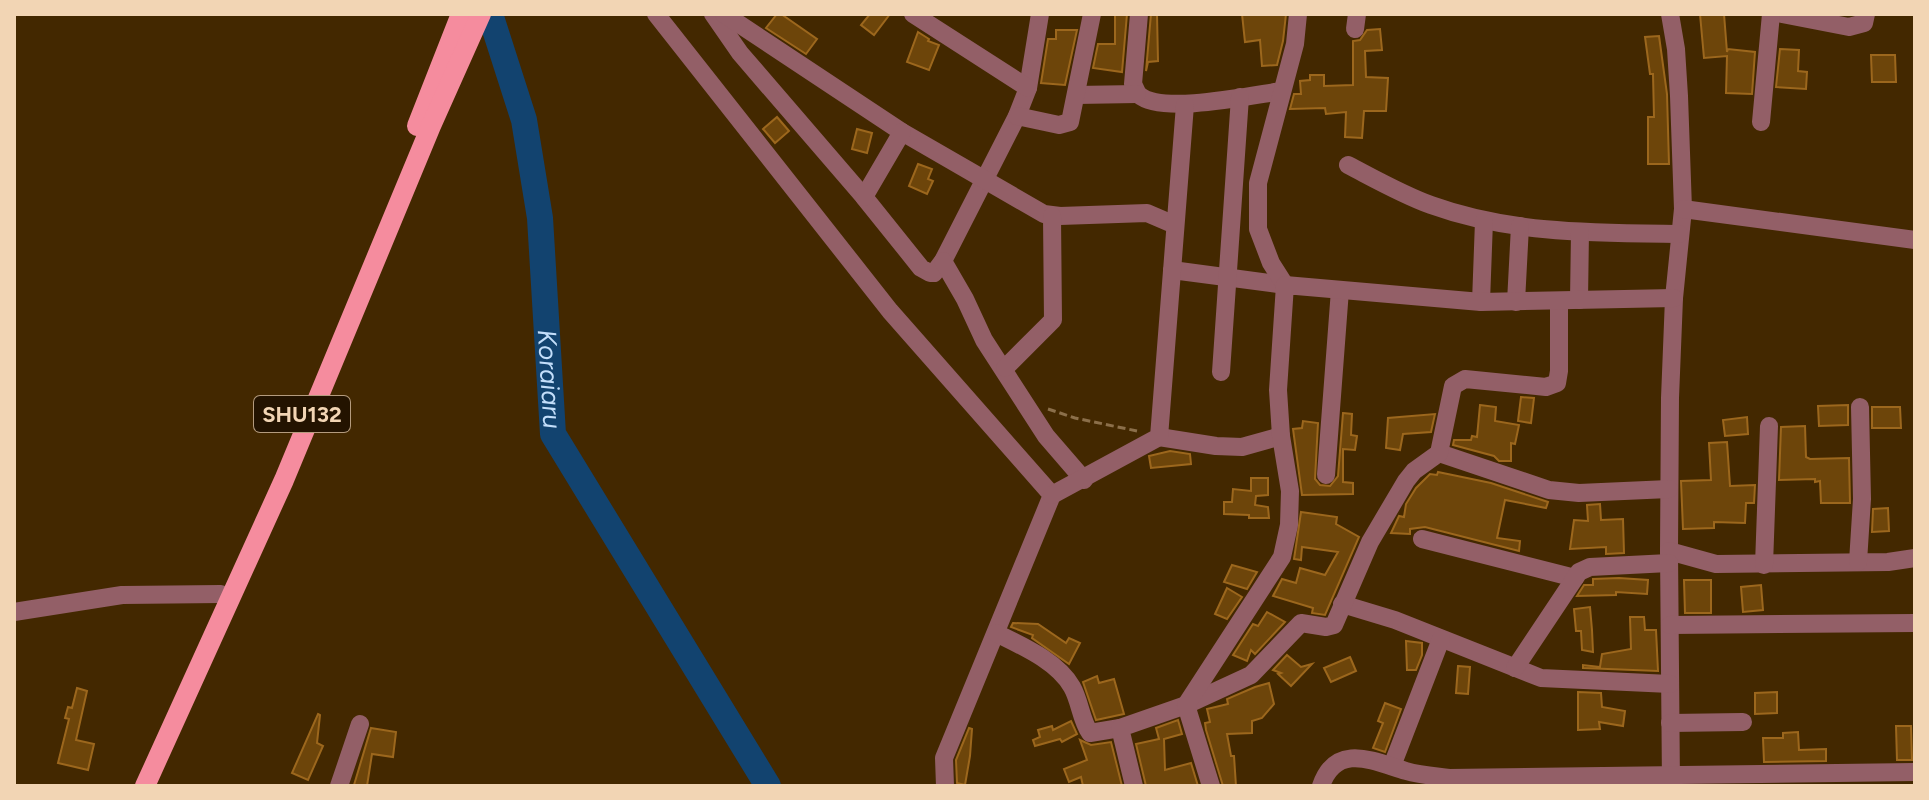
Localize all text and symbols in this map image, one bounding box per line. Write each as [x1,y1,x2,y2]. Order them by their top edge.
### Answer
water label: Koraiaru [531,328,569,430]
road number: SHU132 [254,396,350,432]

